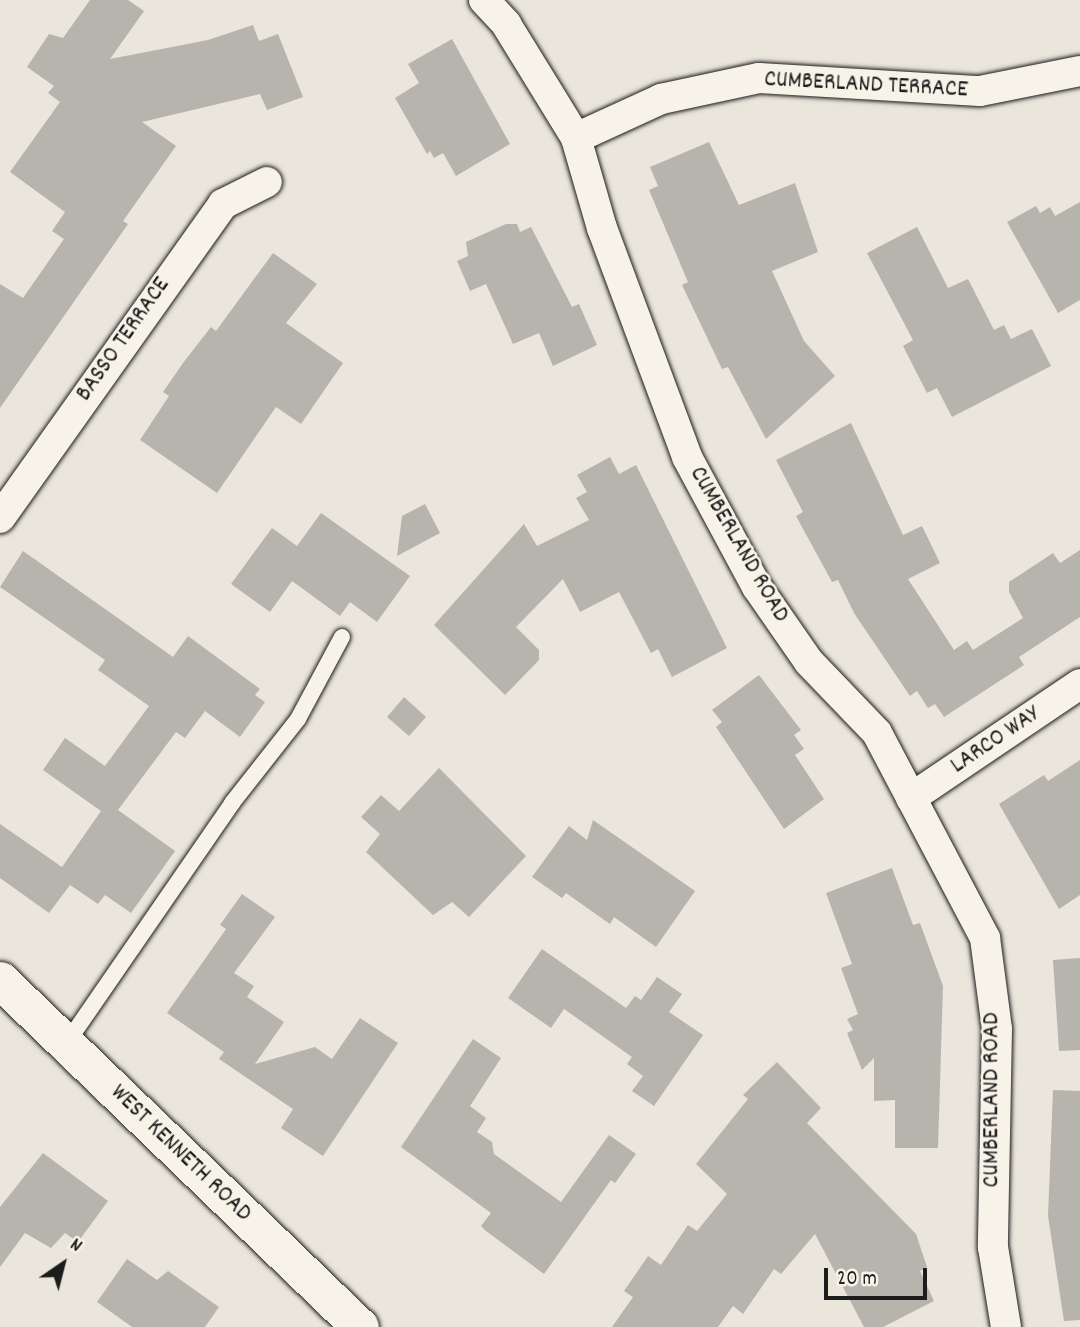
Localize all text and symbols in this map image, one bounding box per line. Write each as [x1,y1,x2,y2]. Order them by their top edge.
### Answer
street label: CUMBERLAND TERRACE [763,66,969,106]
street label: BASSO TERRACE [71,272,177,408]
street label: CUMBERLAND ROAD [682,462,794,628]
street label: LARCO WAY [946,701,1046,781]
street label: CUMBERLAND ROAD [979,1012,1007,1188]
street label: WEST KENNETH ROAD [103,1079,257,1229]
north arrow [28,1229,98,1299]
text: N [64,1233,87,1260]
scale bar [828,1254,931,1298]
text: 20 m [837,1265,877,1295]

